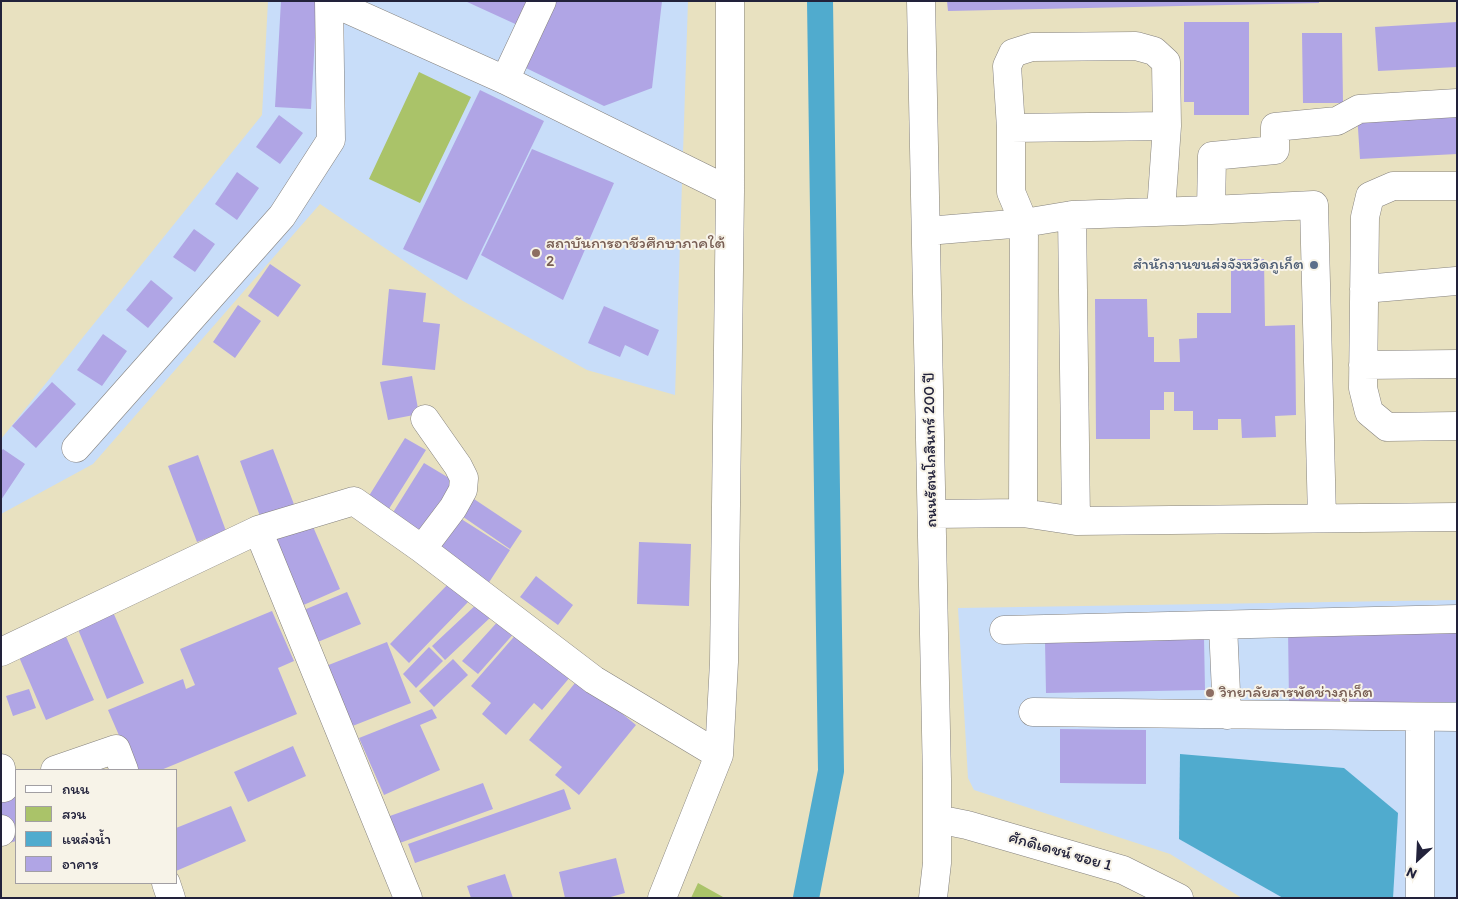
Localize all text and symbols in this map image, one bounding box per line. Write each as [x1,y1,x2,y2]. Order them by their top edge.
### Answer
place label: สถาบันการอาชีวศึกษาภาคใต้ 2 [546,234,725,272]
marker: สถาบันการอาชีวศึกษาภาคใต้ 2 [530,247,542,259]
place label: สำนักงานขนส่งจังหวัดภูเก็ต [1133,255,1304,275]
marker: สำนักงานขนส่งจังหวัดภูเก็ต [1308,259,1320,271]
street label: ถนนรัตนโกสินทร์ 200 ปี [920,372,942,528]
place label: วิทยาลัยสารพัดช่างภูเก็ต [1220,683,1373,703]
marker: วิทยาลัยสารพัดช่างภูเก็ต [1204,687,1216,699]
legend [15,769,178,884]
text: ถนน [62,780,90,798]
text: สวน [62,805,86,823]
street label: ศักดิเดชน์ ซอย 1 [1006,828,1114,876]
text: แหล่งน้ำ [62,830,111,848]
north arrow [1393,834,1443,884]
text: อาคาร [62,855,99,873]
text: N [1404,863,1419,883]

